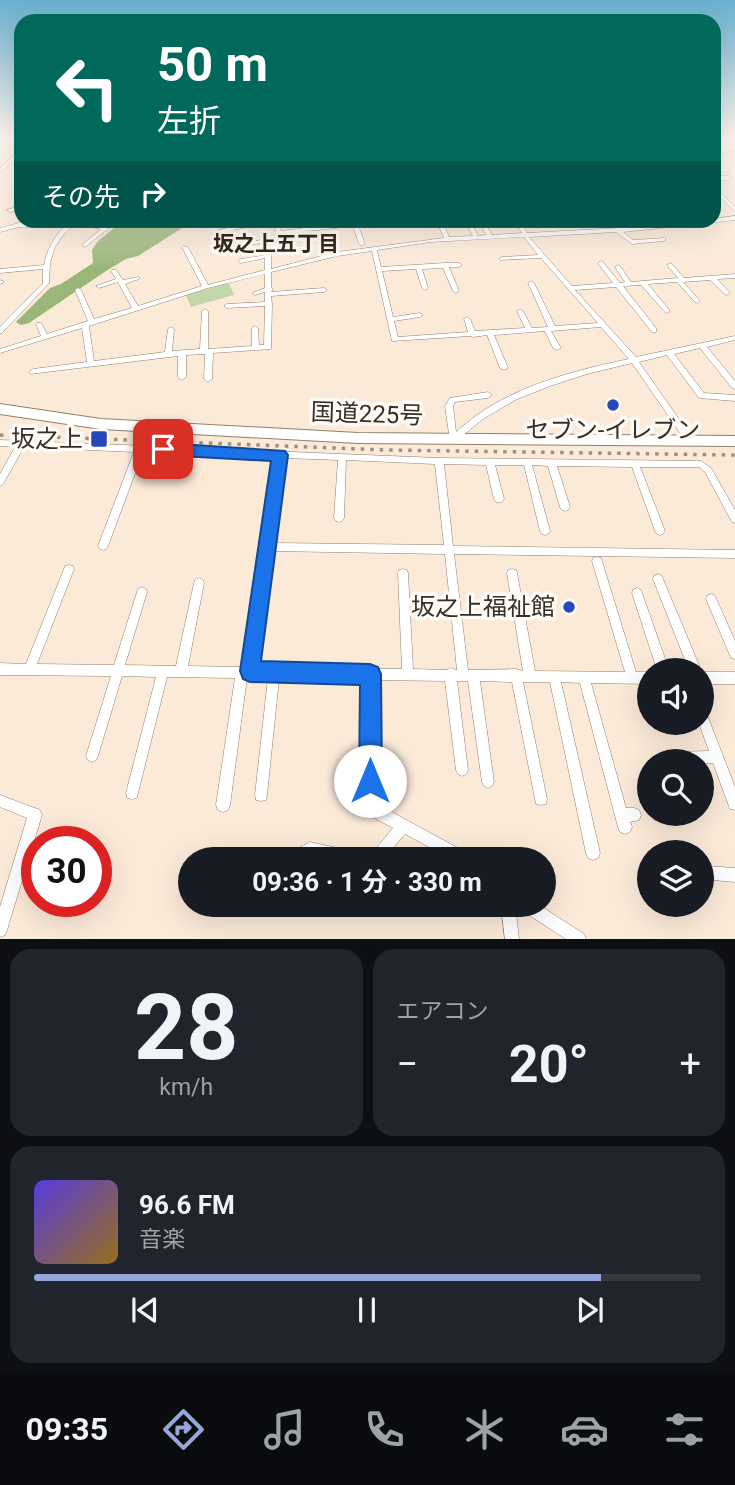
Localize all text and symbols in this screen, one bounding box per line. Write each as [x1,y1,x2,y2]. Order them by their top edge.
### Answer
text: 50 m [157,36,268,93]
icon: left [42,42,133,133]
text: 左折 [157,102,221,140]
icon: right [134,175,172,213]
text: その先 [42,182,120,212]
district label: 坂之上五丁目 [213,232,339,256]
marker: セブン-イレブン [605,397,621,413]
street label: 国道225号 [310,398,424,430]
place label: セブン-イレブン [526,416,700,444]
pin [133,419,193,479]
place label: 坂之上 [11,425,83,453]
marker: 坂之上 [89,429,109,449]
icon: arrive [144,430,182,468]
place label: 坂之上福祉館 [411,593,555,621]
marker: 坂之上福祉館 [561,599,577,615]
map controls [637,658,714,917]
button: sound [637,658,714,735]
position arrow [333,744,407,818]
button: search [637,749,714,826]
speed limit sign: 30 [21,826,112,917]
button: layers [637,840,714,917]
text: 09:36 · 1 分 · 330 m [252,867,482,897]
text: 28 [134,975,238,1081]
text: エアコン [397,998,489,1025]
text: 20° [509,1034,589,1095]
text: − [397,1042,418,1086]
text: + [679,1042,701,1086]
text: km/h [159,1074,213,1101]
text: 96.6 FM [139,1190,235,1220]
text: 音楽 [139,1226,185,1253]
icon: previous [126,1291,164,1329]
icon: pause [348,1291,386,1329]
icon: next [571,1291,609,1329]
icon: directions [159,1405,208,1454]
icon: music [260,1405,309,1454]
icon: phone [360,1405,409,1454]
icon: climate [460,1405,509,1454]
icon: car [560,1405,609,1454]
icon: filters [660,1405,709,1454]
text: 09:35 [26,1410,108,1448]

